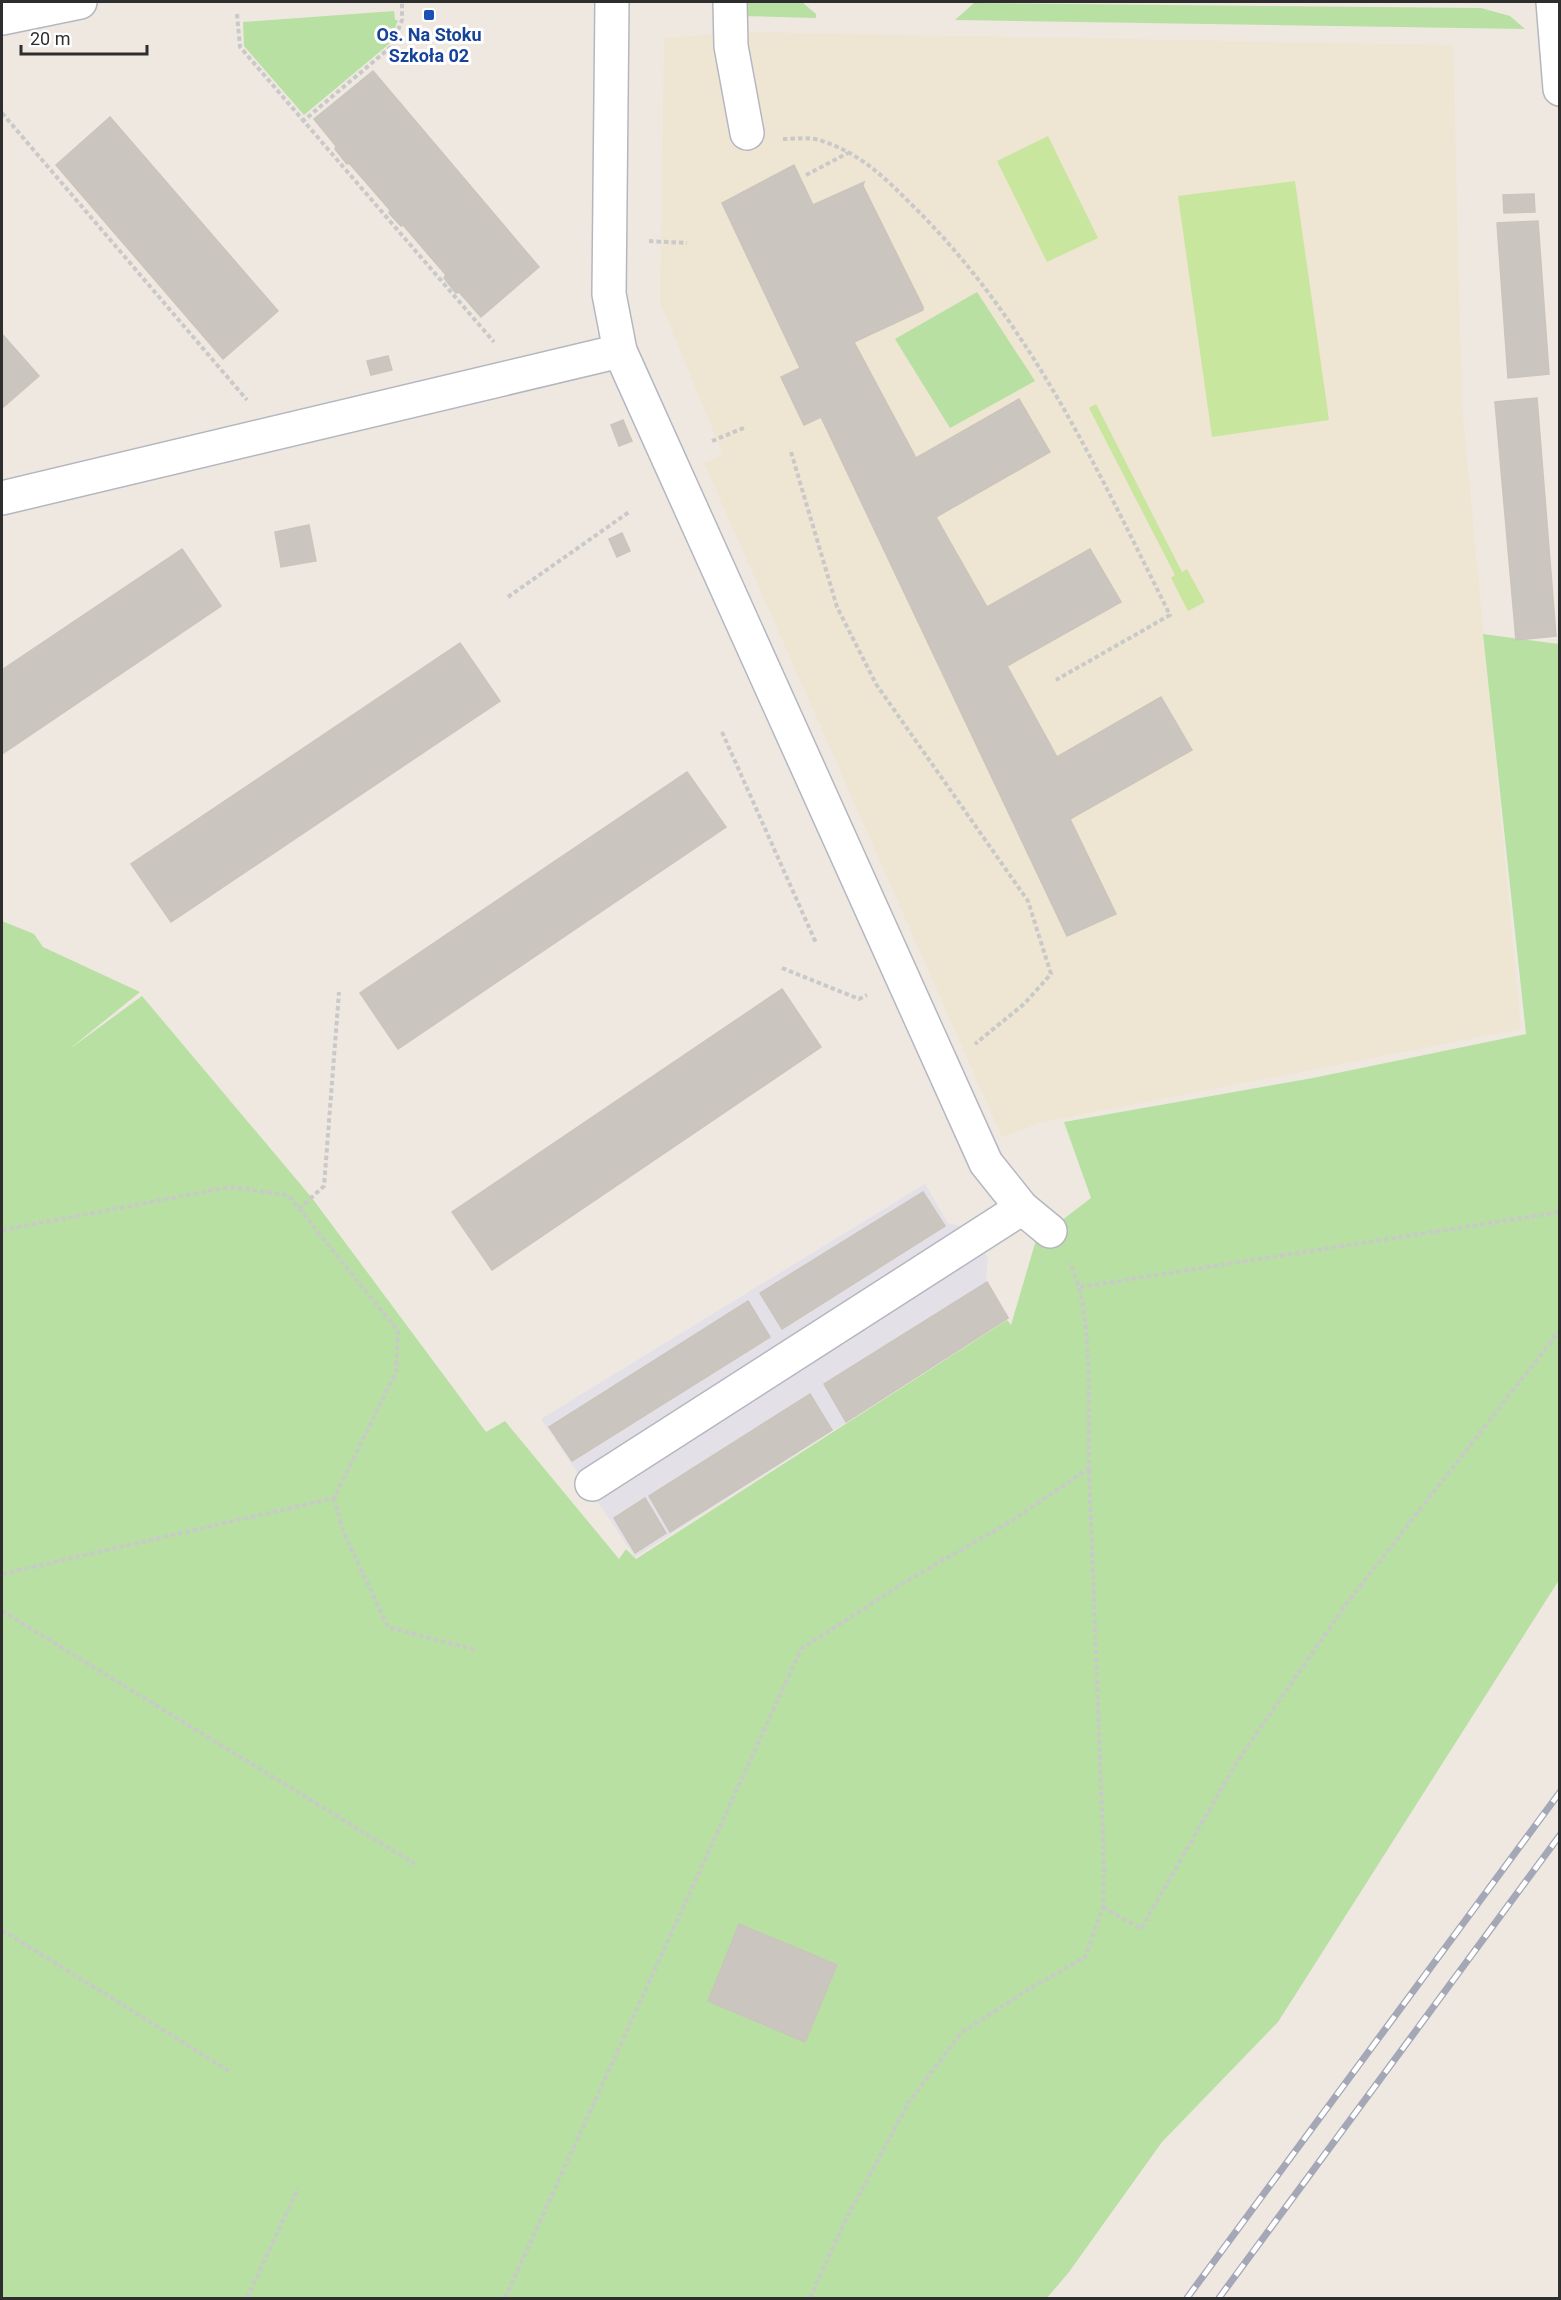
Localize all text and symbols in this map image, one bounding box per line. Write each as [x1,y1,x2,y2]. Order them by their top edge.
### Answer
marker: Os. Na Stoku Szkoła 02 [422,8,436,22]
scale bar [21,18,147,56]
place label: Os. Na Stoku Szkoła 02 [377,24,481,66]
text: 20 m [30,28,70,49]

